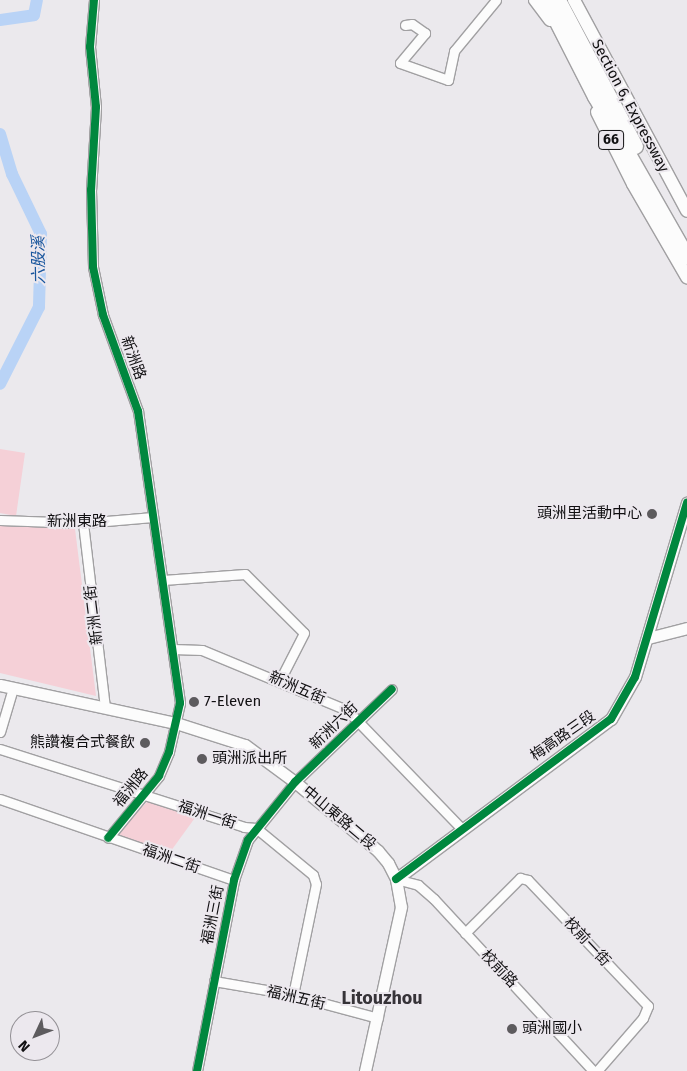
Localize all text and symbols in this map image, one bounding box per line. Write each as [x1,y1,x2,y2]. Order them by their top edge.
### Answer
street label: Section 6, Expressway [587,37,673,175]
road number: 66 [597,128,625,152]
water label: 六股溪 [29,236,49,284]
street label: 新洲路 [117,334,149,382]
place label: 頭洲里活動中心 [537,505,642,523]
marker: 頭洲里活動中心 [646,508,658,520]
street label: 新洲東路 [47,513,107,531]
street label: 新洲二街 [81,584,107,646]
street label: 新洲五街 [266,668,328,708]
place label: 7-Eleven [204,693,261,711]
marker: 7-Eleven [188,696,200,708]
street label: 新洲六街 [306,699,362,753]
street label: 梅高路三段 [527,707,599,765]
place label: 熊讚複合式餐飲 [30,734,135,752]
marker: 熊讚複合式餐飲 [139,737,151,749]
place label: 頭洲派出所 [212,750,287,768]
marker: 頭洲派出所 [196,753,208,765]
street label: 福洲路 [110,765,152,811]
street label: 中山東路二段 [299,782,379,854]
street label: 福洲一街 [176,797,238,833]
street label: 福洲二街 [140,841,202,877]
street label: 福洲三街 [198,884,228,946]
street label: 校前一街 [560,914,614,970]
street label: 校前路 [477,947,521,991]
street label: 福洲五街 [265,982,327,1014]
district label: Litouzhou [341,987,423,1009]
north arrow [10,1011,60,1061]
place label: 頭洲國小 [522,1020,582,1038]
marker: 頭洲國小 [506,1023,518,1035]
text: N [15,1037,34,1055]

